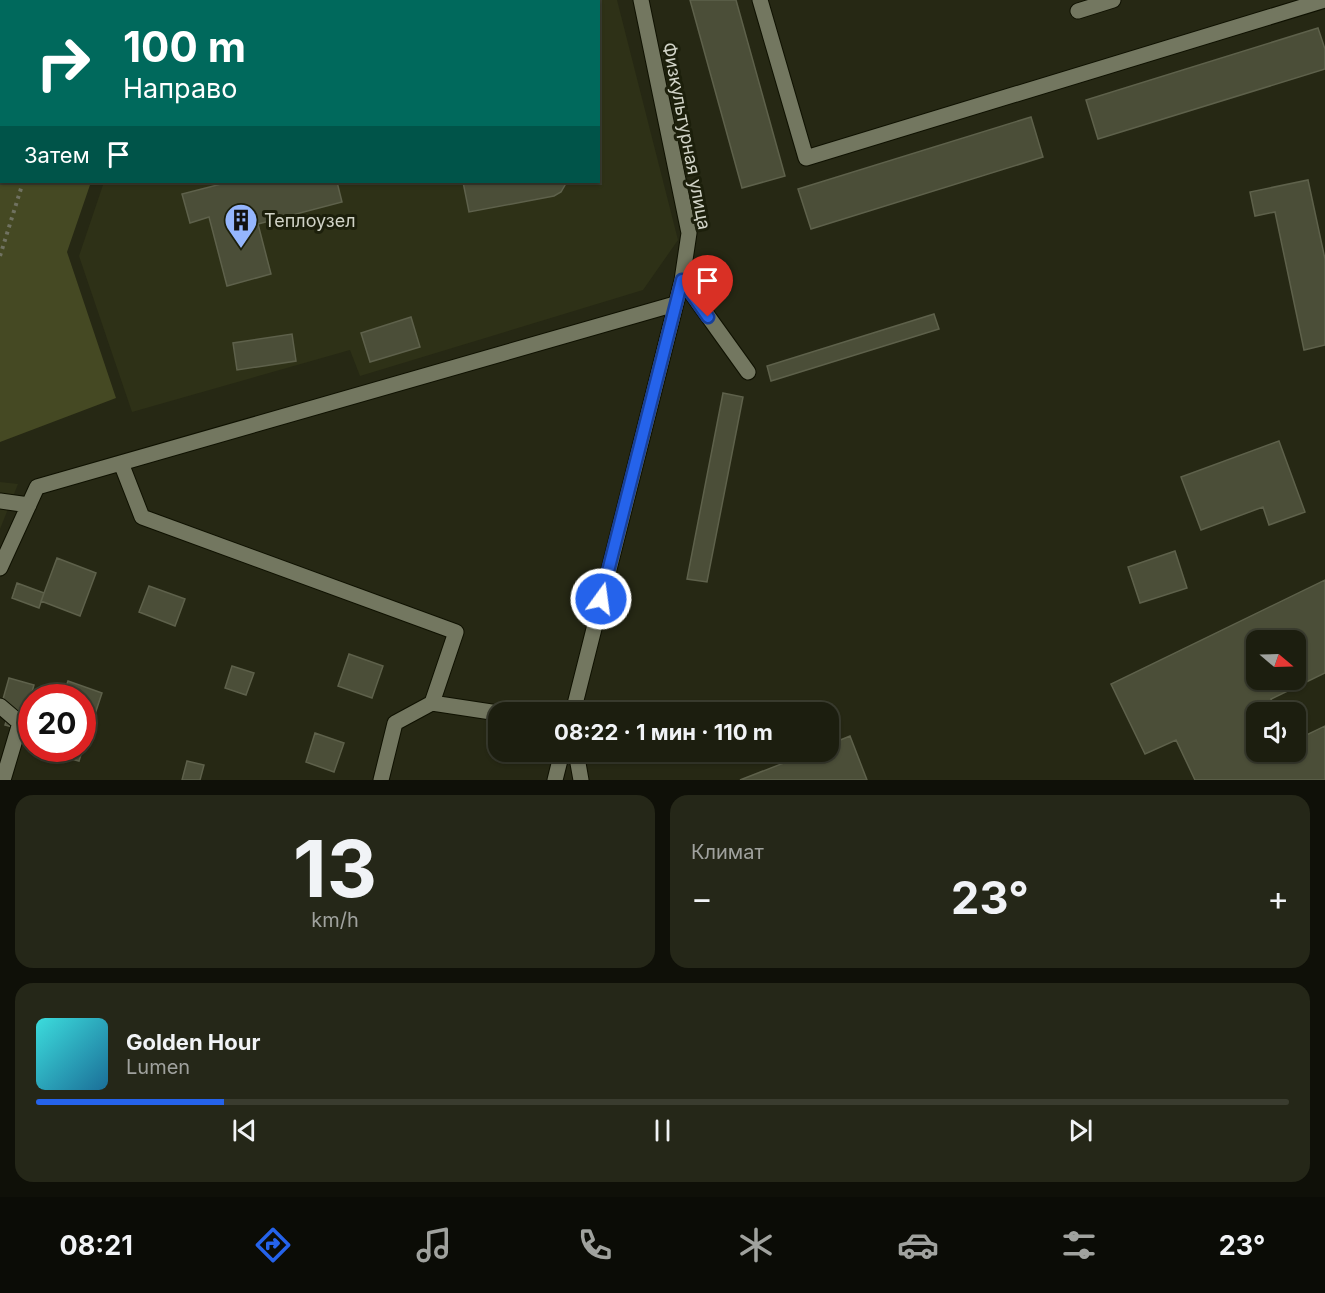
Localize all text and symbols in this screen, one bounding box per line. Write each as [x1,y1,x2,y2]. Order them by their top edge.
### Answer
text: 100 m [123,21,246,72]
icon: right [24,24,102,102]
street label: Физкультурная улица [659,41,715,231]
text: Направо [123,72,238,105]
icon: arrive [102,138,135,171]
text: Затем [24,142,90,168]
building icon: Теплоузел [223,202,259,249]
place label: Теплоузел [264,210,356,231]
pin [682,255,733,317]
icon: arrive [691,264,724,297]
position arrow [569,567,633,631]
north arrow [1246,630,1306,690]
map controls [1246,630,1306,762]
speed limit sign: 20 [18,684,96,762]
button: sound [1246,702,1306,762]
text: 08:22 · 1 мин · 110 m [554,719,773,745]
text: 13 [293,821,377,916]
text: Климат [691,840,764,864]
text: 23° [951,870,1029,925]
text: − [691,878,713,918]
text: + [1267,878,1289,918]
text: km/h [311,908,359,932]
text: Golden Hour [126,1029,260,1055]
text: Lumen [126,1055,190,1079]
icon: previous [228,1114,261,1147]
icon: pause [646,1114,679,1147]
icon: next [1064,1114,1097,1147]
icon: directions [252,1224,294,1266]
icon: music [413,1224,455,1266]
icon: phone [574,1224,616,1266]
icon: climate [735,1224,777,1266]
icon: car [897,1224,939,1266]
icon: filters [1058,1224,1100,1266]
text: 08:21 [60,1229,133,1262]
text: 23° [1219,1229,1265,1262]

